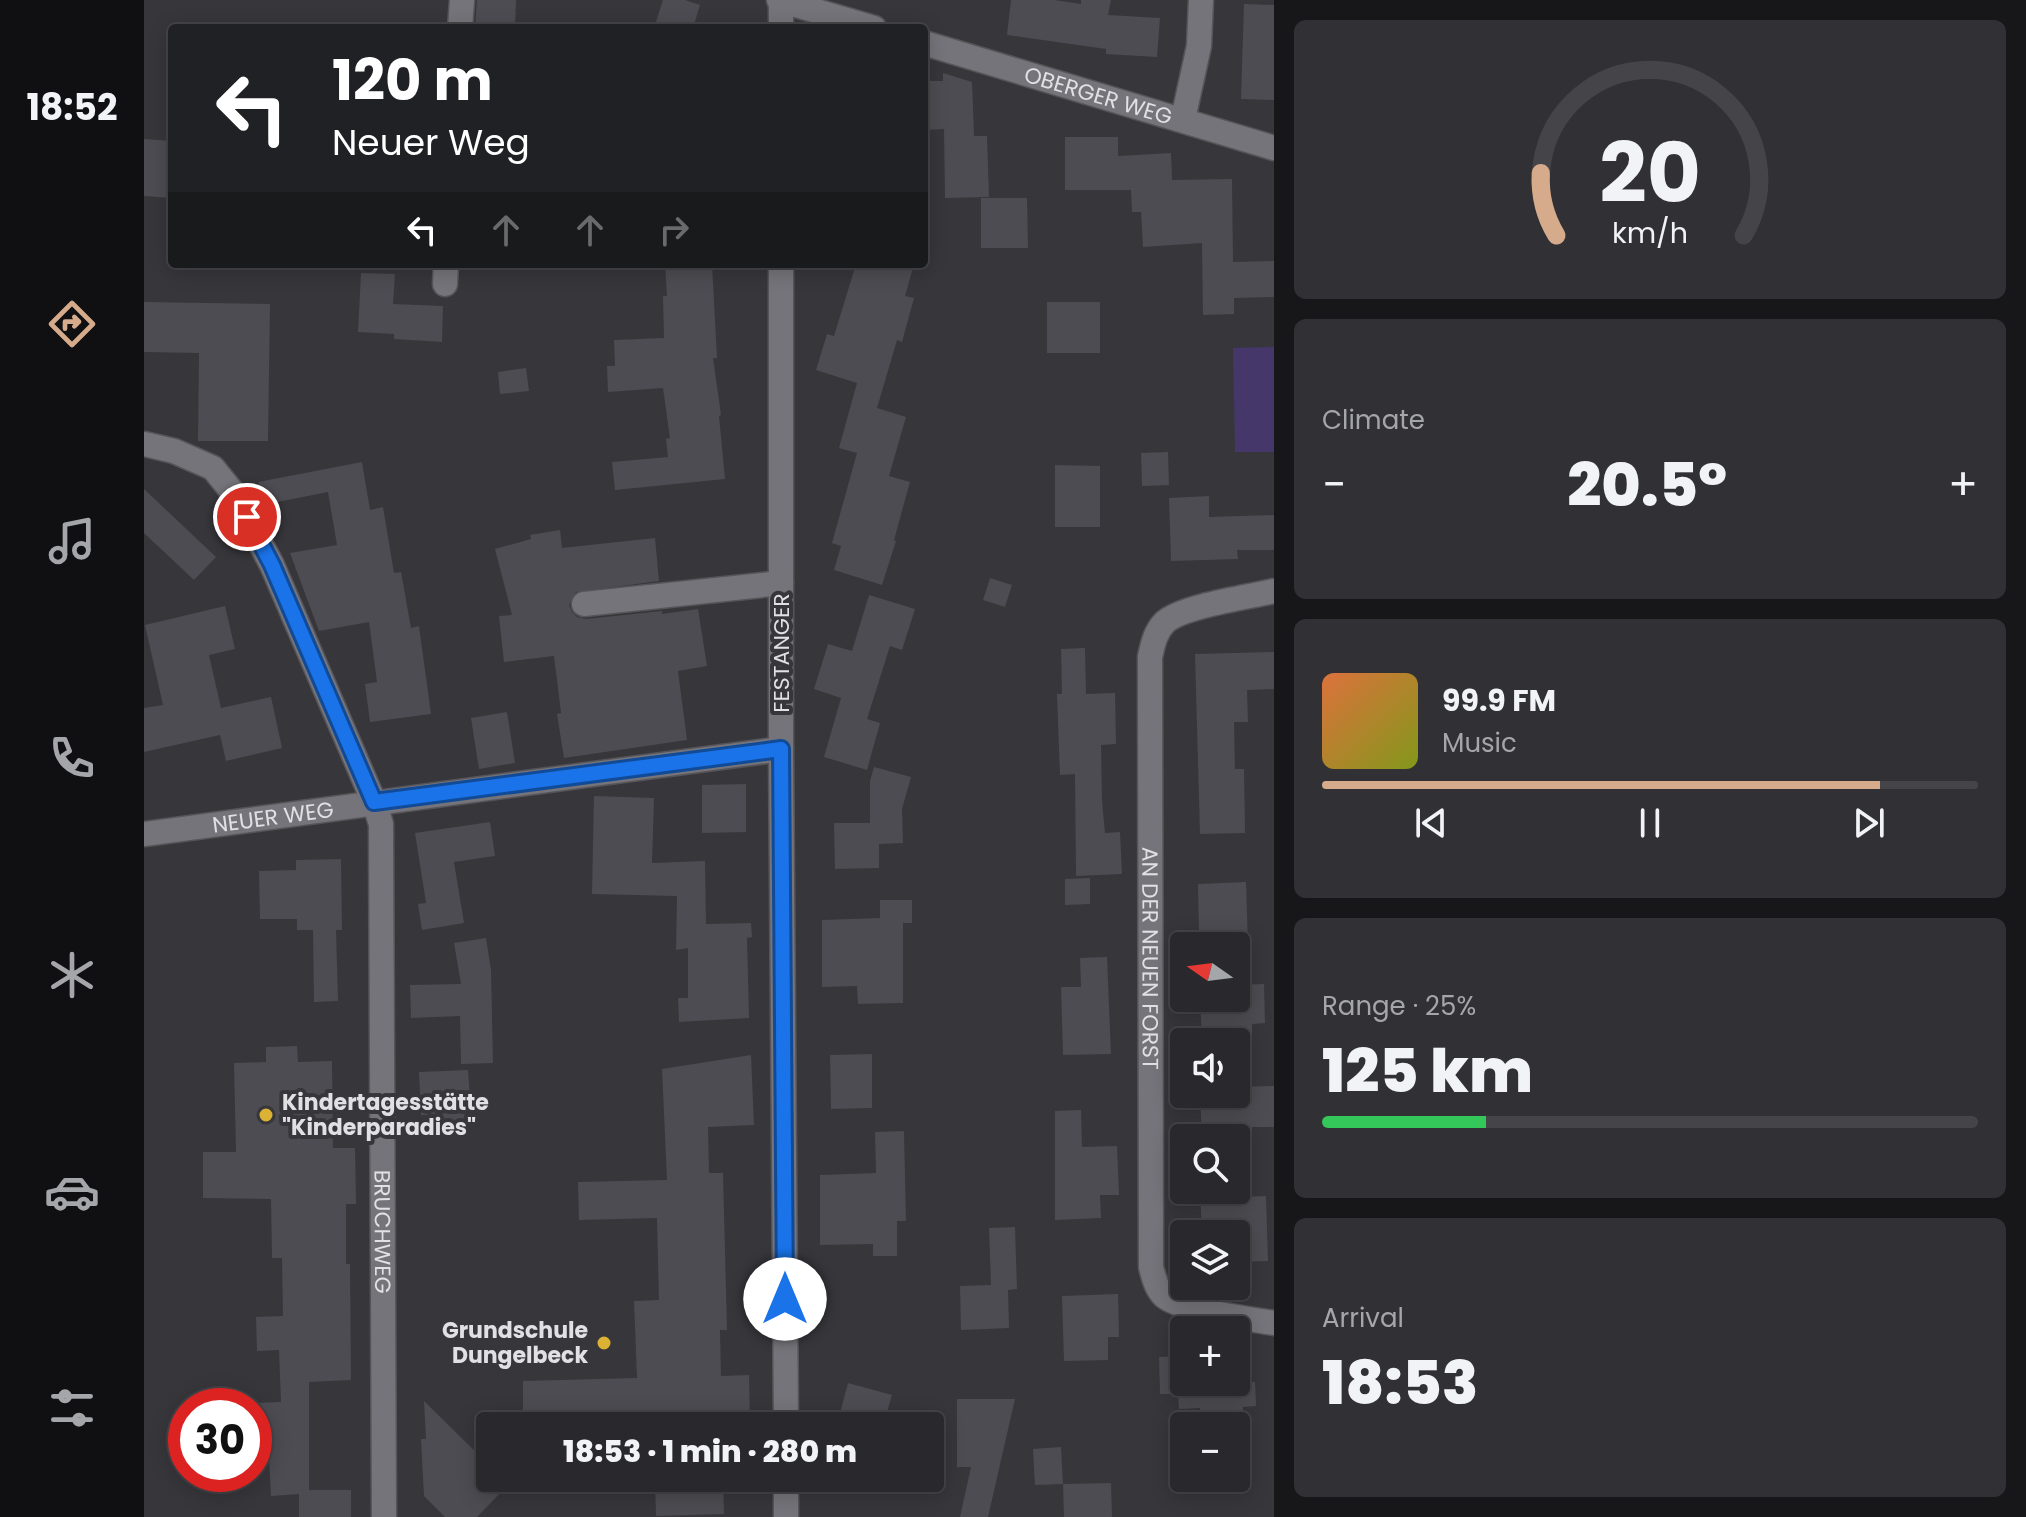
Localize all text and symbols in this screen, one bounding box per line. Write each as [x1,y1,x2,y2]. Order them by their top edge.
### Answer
text: 120 m [332,41,493,120]
icon: left [200,56,304,160]
street label: OBERGER WEG [1021,58,1176,132]
text: 18:52 [26,82,118,133]
text: 20 [1599,114,1701,230]
text: Neuer Weg [332,117,530,168]
icon: left [400,208,444,252]
icon: ahead [484,208,528,252]
icon: ahead [568,208,612,252]
icon: right [652,208,696,252]
text: km/h [1612,213,1688,253]
icon: directions [44,296,100,352]
text: Climate [1322,402,1425,438]
text: 20.5° [1567,443,1727,527]
text: − [1322,454,1346,515]
text: + [1948,454,1978,515]
pin [213,483,281,551]
icon: arrive [225,495,269,539]
icon: music [44,513,100,569]
street label: FESTANGER [766,593,797,713]
text: 99.9 FM [1442,679,1556,722]
text: Music [1442,725,1517,761]
icon: phone [44,730,100,786]
street label: NEUER WEG [210,793,335,840]
icon: previous [1409,801,1453,845]
icon: pause [1628,801,1672,845]
icon: next [1847,801,1891,845]
street label: AN DER NEUEN FORST [1135,847,1166,1070]
north arrow [1170,932,1250,1012]
map controls [1170,932,1250,1492]
icon: climate [44,947,100,1003]
text: Range · 25% [1322,988,1476,1024]
button: sound [1170,1028,1250,1108]
text: 125 km [1322,1029,1533,1113]
place label: Kindertagesstätte "Kinderparadies" [282,1087,489,1143]
marker: Kindertagesstätte "Kinderparadies" [257,1106,275,1124]
button: search [1170,1124,1250,1204]
icon: car [44,1164,100,1220]
street label: BRUCHWEG [367,1170,399,1294]
button: layers [1170,1220,1250,1300]
position arrow [743,1257,827,1341]
text: Arrival [1322,1300,1404,1336]
place label: Grundschule Dungelbeck [442,1315,588,1371]
button: + [1170,1316,1250,1396]
marker: Grundschule Dungelbeck [595,1334,613,1352]
text: 18:53 [1322,1341,1478,1425]
icon: filters [44,1380,100,1436]
speed limit sign: 30 [168,1388,272,1492]
button: − [1170,1412,1250,1492]
text: 18:53 · 1 min · 280 m [563,1430,857,1473]

